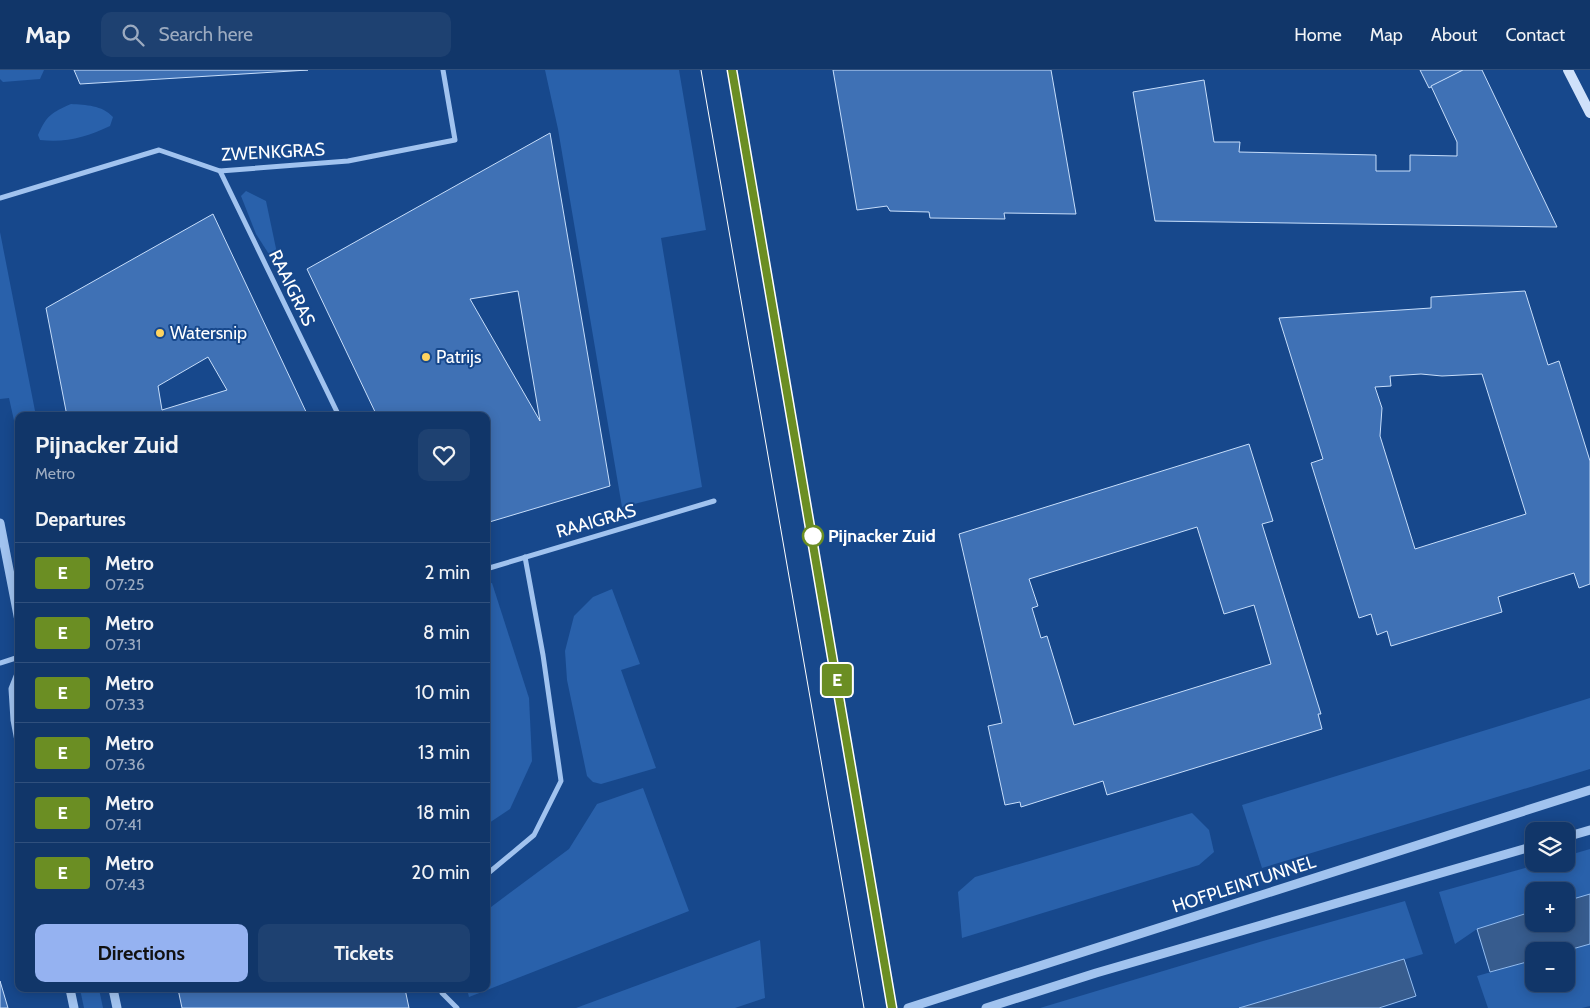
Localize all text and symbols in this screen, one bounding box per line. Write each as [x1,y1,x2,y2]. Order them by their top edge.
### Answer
search box [101,12,451,57]
text: Map [25,20,71,49]
icon: search [119,21,147,49]
text: Search here [159,23,253,46]
text: Home [1294,24,1342,46]
text: Map [1370,24,1403,46]
text: About [1431,24,1477,46]
text: Contact [1505,24,1565,46]
street label: ZWENKGRAS [221,138,325,166]
street label: RAAIGRAS [264,246,320,330]
place label: Watersnip [170,322,247,344]
marker: Watersnip [154,327,166,339]
place label: Patrijs [436,346,481,368]
marker: Patrijs [420,351,432,363]
button: heart [418,429,470,481]
text: Pijnacker Zuid [35,430,179,459]
text: Metro [35,464,75,483]
street label: RAAIGRAS [553,499,639,543]
text: Departures [35,508,126,531]
marker: Pijnacker Zuid [802,525,824,547]
place label: Pijnacker Zuid [828,525,936,547]
text: Metro [105,552,154,575]
text: 2 min [424,561,470,584]
text: E [57,562,68,584]
text: 07:25 [105,575,144,594]
text: Metro [105,612,154,635]
text: 8 min [423,621,470,644]
text: E [57,622,68,644]
text: 07:31 [105,635,141,654]
line badge: E [821,664,853,696]
text: E [832,669,842,691]
text: Metro [105,672,154,695]
text: 10 min [415,681,470,704]
text: E [57,682,68,704]
text: 07:33 [105,695,145,714]
text: Metro [105,732,154,755]
text: 13 min [418,741,470,764]
text: E [57,742,68,764]
text: 07:36 [105,755,145,774]
text: Metro [105,792,154,815]
text: 18 min [417,801,470,824]
text: E [57,802,68,824]
text: 07:41 [105,815,142,834]
map controls [1525,822,1575,992]
button: layers [1525,822,1575,872]
street label: HOFPLEINTUNNEL [1170,850,1318,918]
text: Metro [105,852,154,875]
text: 20 min [411,861,470,884]
text: E [57,862,68,884]
text: 07:43 [105,875,145,894]
button: + [1525,882,1575,932]
button: Directions [35,924,248,982]
button: Tickets [258,924,470,982]
button: − [1525,942,1575,992]

